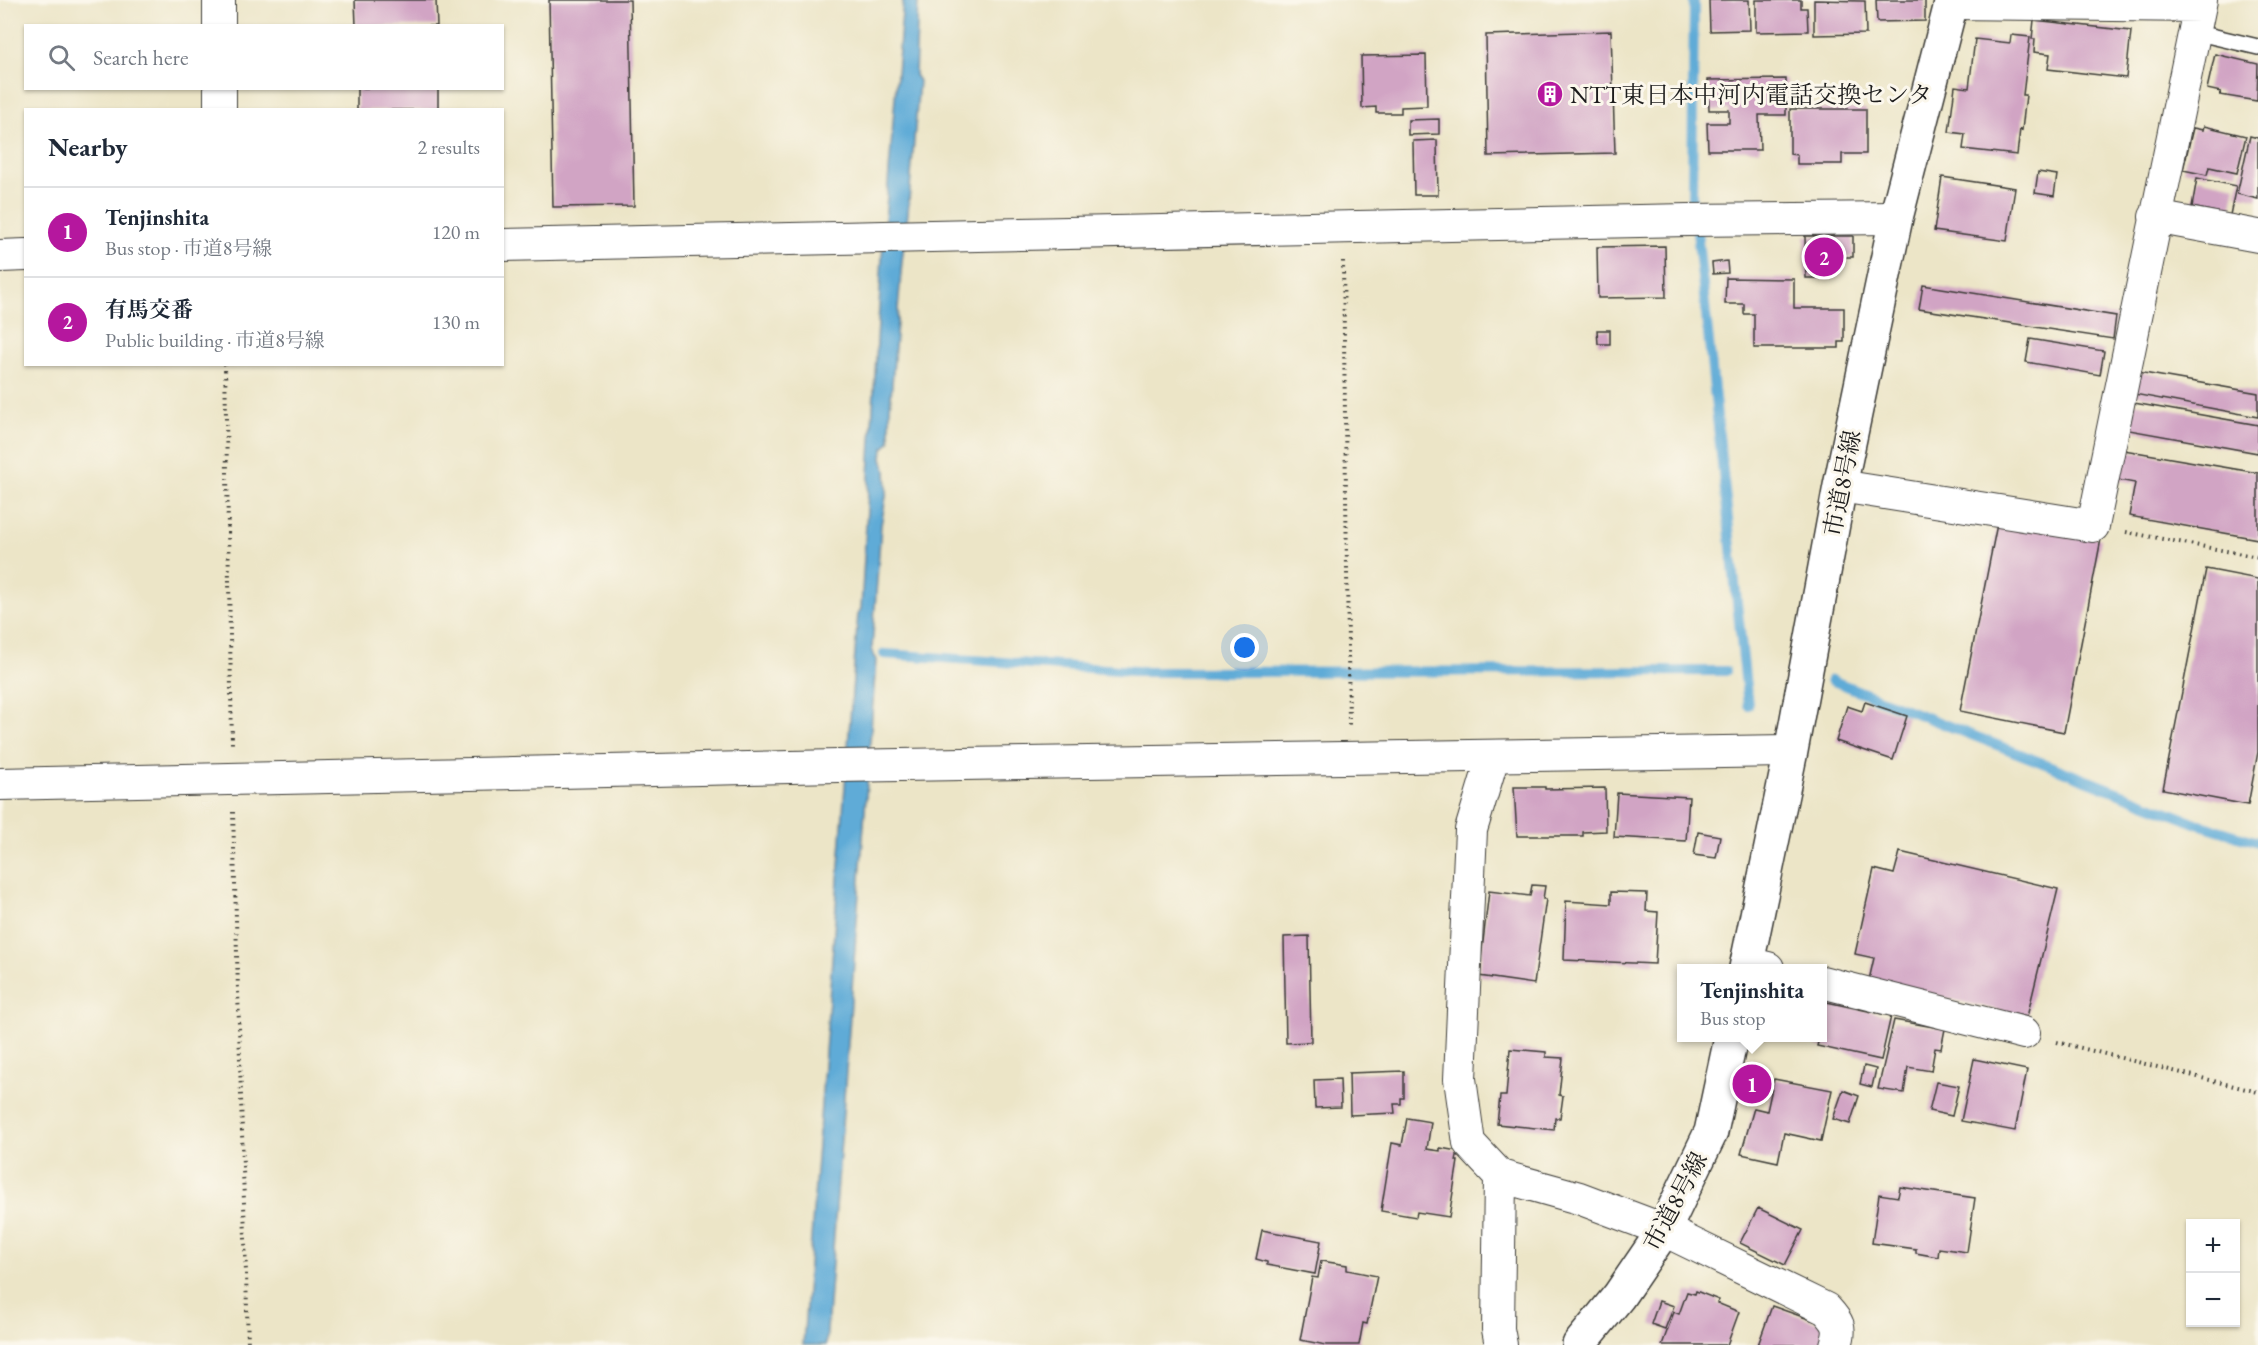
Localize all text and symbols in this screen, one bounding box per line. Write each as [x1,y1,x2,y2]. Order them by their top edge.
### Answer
search box [24,24,504,90]
icon: search [45,41,78,74]
text: Search here [93,43,188,72]
building icon: NTT東日本中河内電話交換センタ [1535,79,1565,109]
place label: NTT東日本中河内電話交換センタ [1570,79,1932,110]
text: Nearby [48,130,128,164]
text: 2 results [417,134,480,160]
text: Tenjinshita [105,203,209,232]
text: 1 [62,219,73,245]
text: 120 m [432,219,480,245]
pin: 2 [1804,234,1844,280]
text: Bus stop · 市道8号線 [105,235,272,261]
text: 有馬交番 [105,295,193,324]
text: 2 [62,309,73,335]
text: 130 m [432,309,480,335]
text: Public building · 市道8号線 [105,327,325,353]
street label: 市道8号線 [1817,427,1867,539]
your location [1230,633,1259,662]
popup [1677,964,1827,1042]
text: Tenjinshita [1700,976,1804,1005]
text: Bus stop [1700,1005,1766,1031]
pin: 1 [1732,1062,1772,1106]
street label: 市道8号線 [1636,1146,1714,1256]
map controls [2186,1219,2240,1327]
button: + [2186,1219,2240,1273]
button: − [2186,1273,2240,1327]

